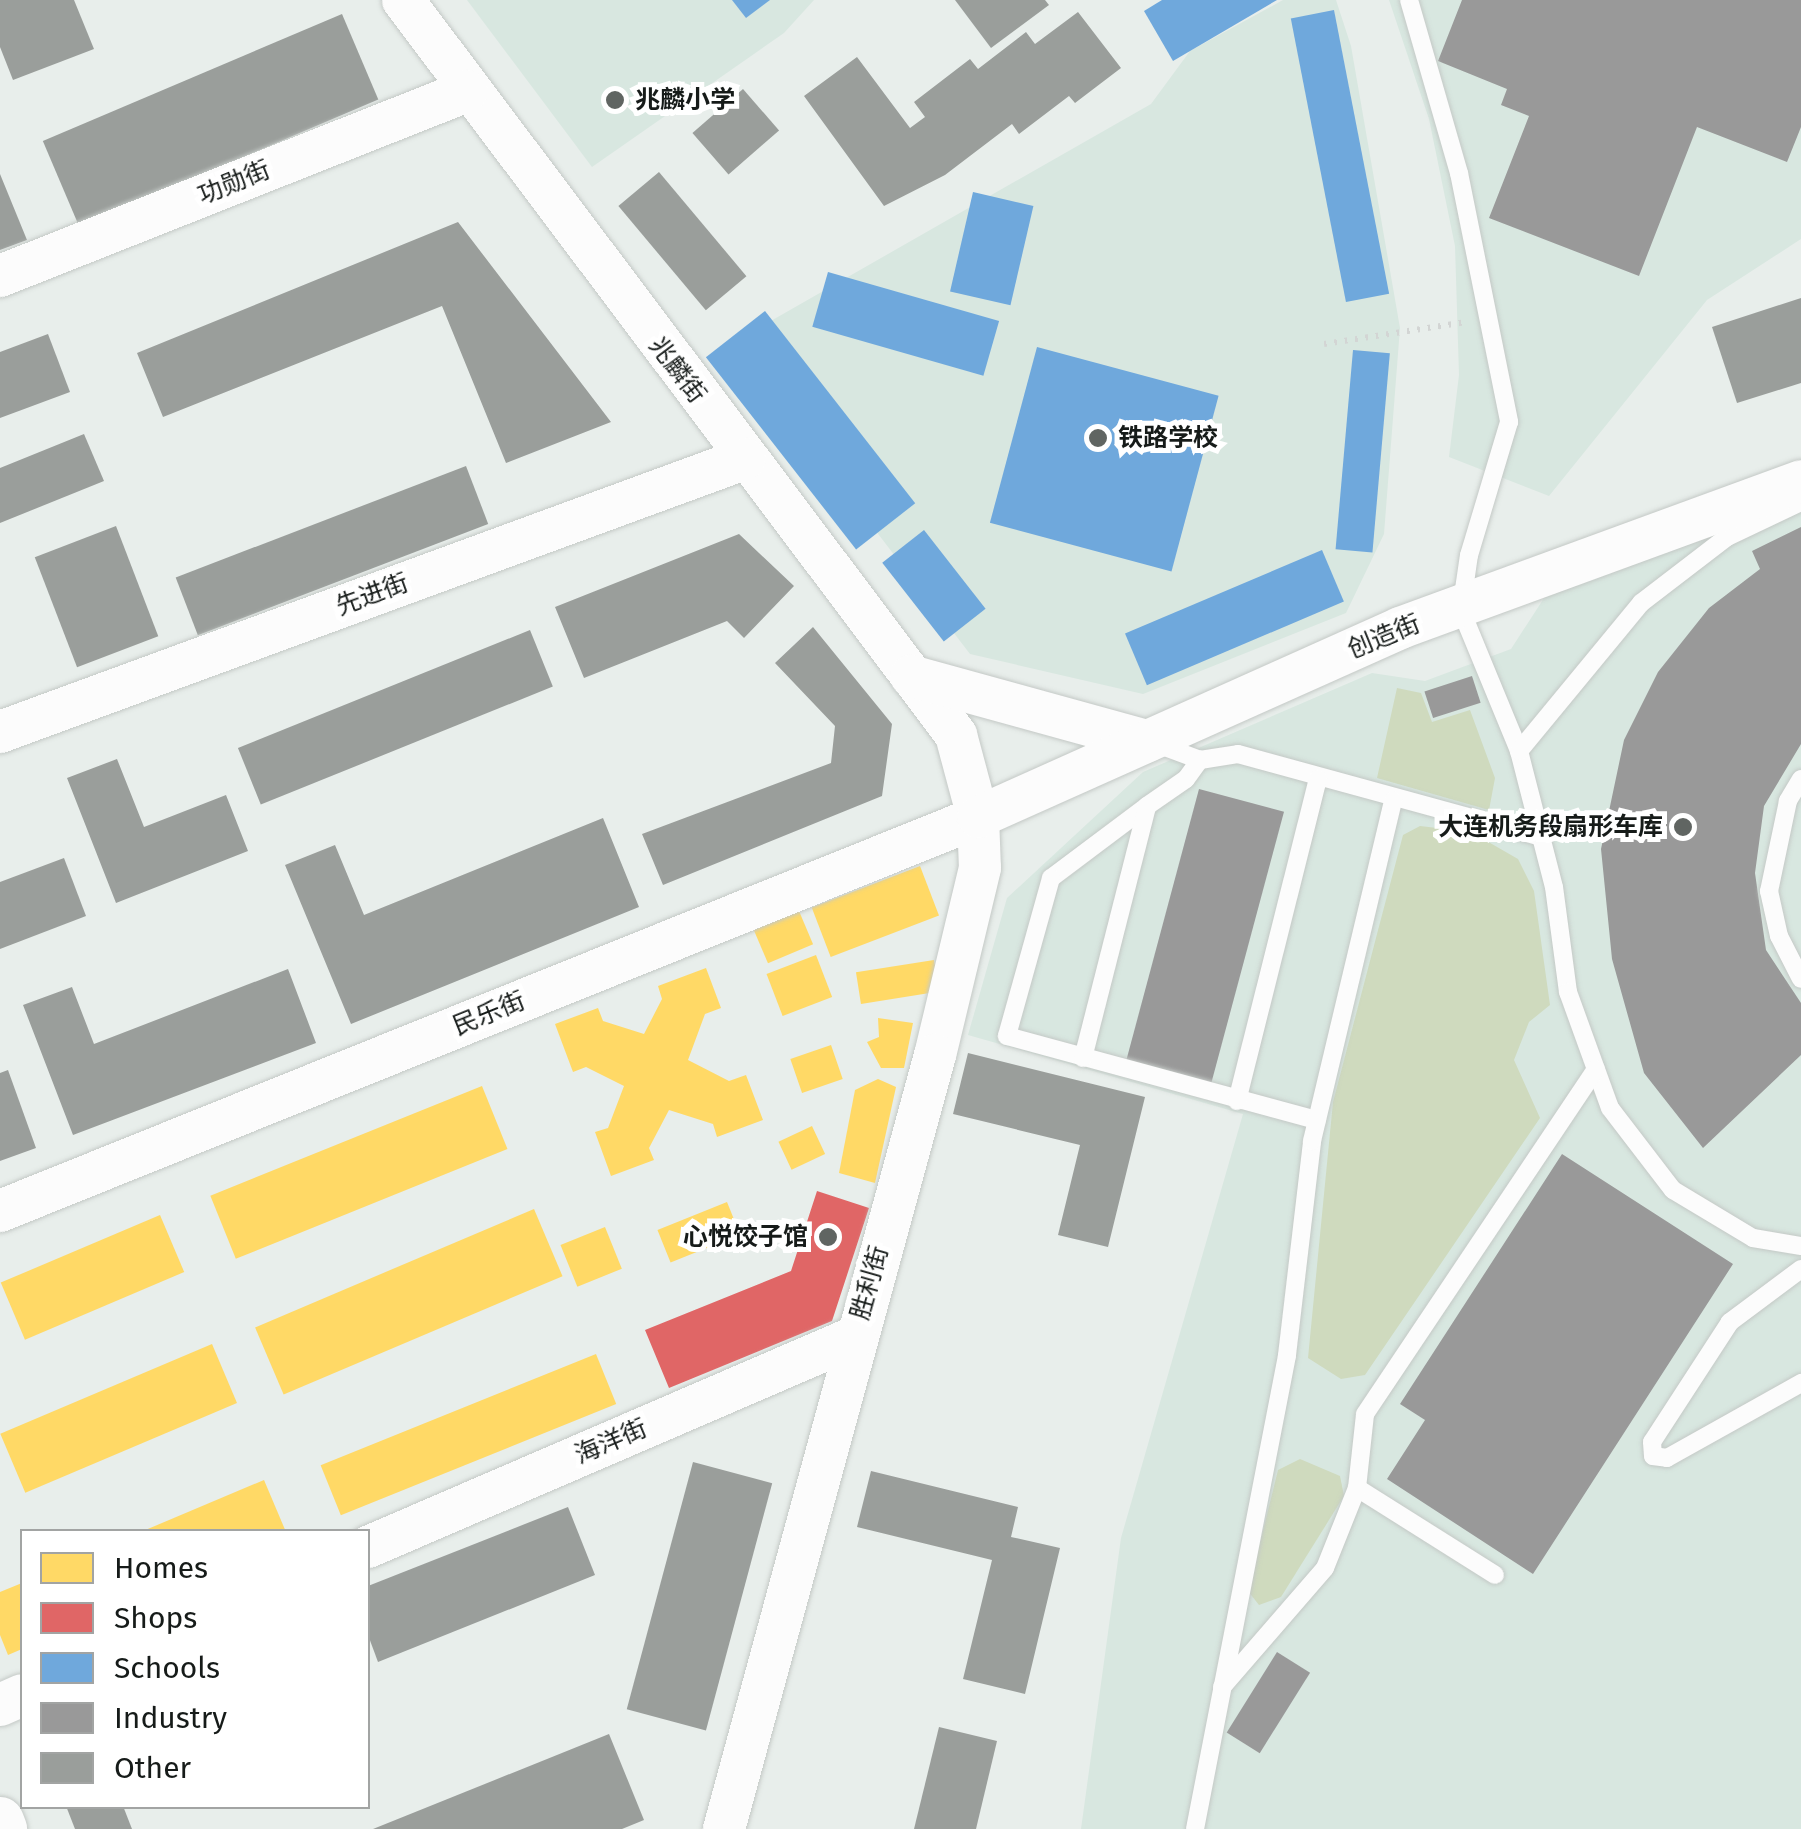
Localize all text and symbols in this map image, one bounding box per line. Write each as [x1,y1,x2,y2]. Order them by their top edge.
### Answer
place label: 兆麟小学 [635,85,735,115]
marker: 兆麟小学 [604,89,626,111]
street label: 功勋街 [194,155,274,211]
street label: 兆麟街 [642,331,712,409]
place label: 铁路学校 [1118,423,1218,453]
marker: 铁路学校 [1087,427,1109,449]
street label: 先进街 [332,568,412,622]
street label: 创造街 [1344,609,1424,665]
place label: 大连机务段扇形车库 [1438,812,1663,842]
marker: 大连机务段扇形车库 [1672,816,1694,838]
street label: 民乐街 [449,986,529,1042]
place label: 心悦饺子馆 [683,1222,808,1252]
marker: 心悦饺子馆 [817,1226,839,1248]
street label: 胜利街 [845,1243,895,1323]
street label: 海洋街 [571,1414,651,1470]
legend [20,1529,370,1809]
text: Homes [114,1550,208,1586]
text: Shops [114,1600,197,1636]
text: Schools [114,1650,220,1686]
text: Industry [114,1700,227,1736]
text: Other [114,1750,191,1786]

